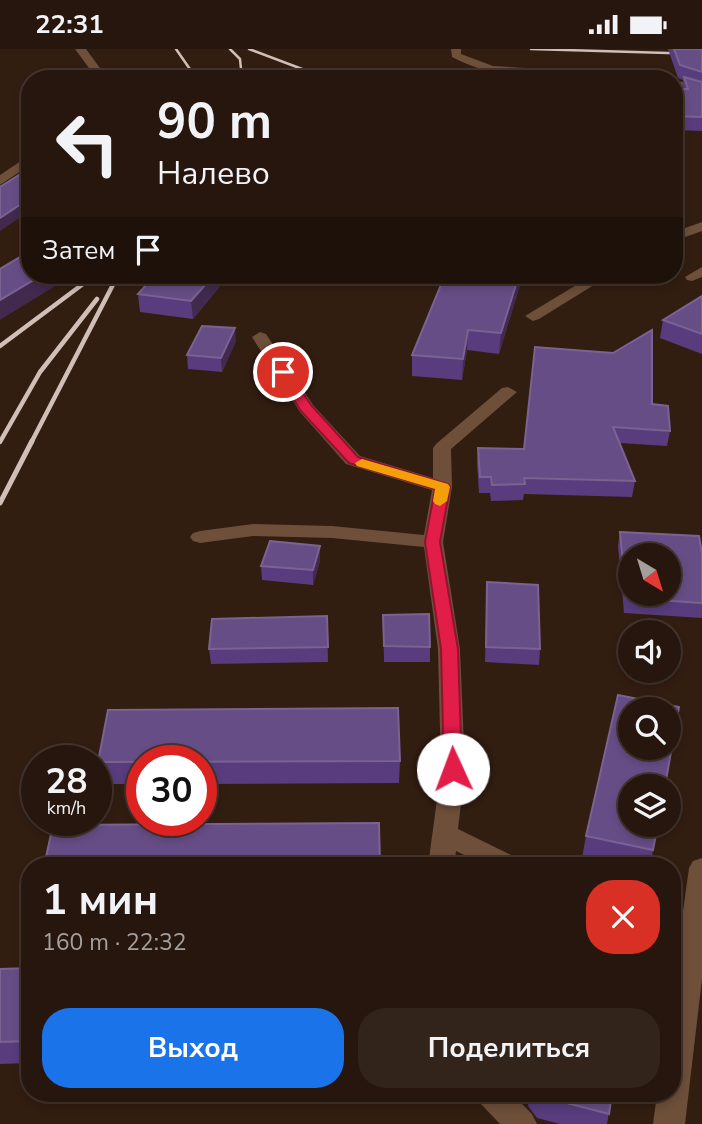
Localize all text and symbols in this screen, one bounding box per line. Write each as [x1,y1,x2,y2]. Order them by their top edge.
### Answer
text: 22:31 [35,7,104,42]
text: 90 m [157,88,272,155]
icon: left [42,98,133,189]
text: Налево [157,152,270,195]
icon: arrive [129,231,167,269]
text: Затем [42,233,115,268]
pin [253,342,313,402]
icon: arrive [264,353,302,391]
north arrow [618,543,681,605]
map controls [618,543,681,837]
button: sound [618,620,681,683]
button: search [618,697,681,760]
position arrow [416,732,490,806]
speed limit sign: 30 [126,745,217,836]
text: 28 [45,758,88,805]
button: layers [618,774,681,837]
text: km/h [47,796,86,820]
text: 1 мин [42,872,158,929]
button: close [586,880,660,954]
text: 160 m · 22:32 [42,927,187,958]
button: Выход [42,1008,344,1088]
button: Поделиться [358,1008,660,1088]

